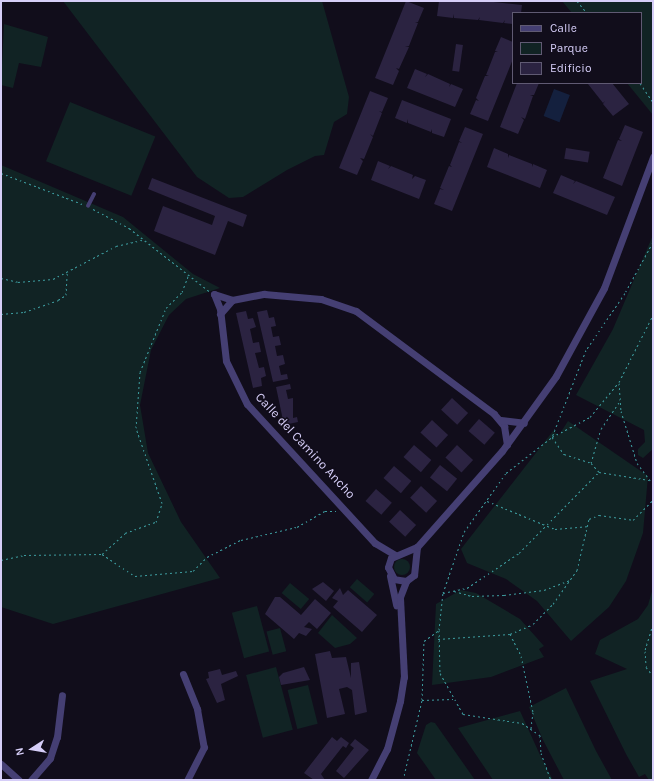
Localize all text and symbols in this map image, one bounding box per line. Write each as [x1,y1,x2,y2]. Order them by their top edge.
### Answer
legend [512,12,642,84]
text: Calle [550,21,577,35]
text: Parque [550,41,588,55]
text: Edificio [550,61,591,75]
street label: Calle del Camino Ancho [252,390,358,502]
north arrow [12,729,52,769]
text: N [13,746,27,757]

